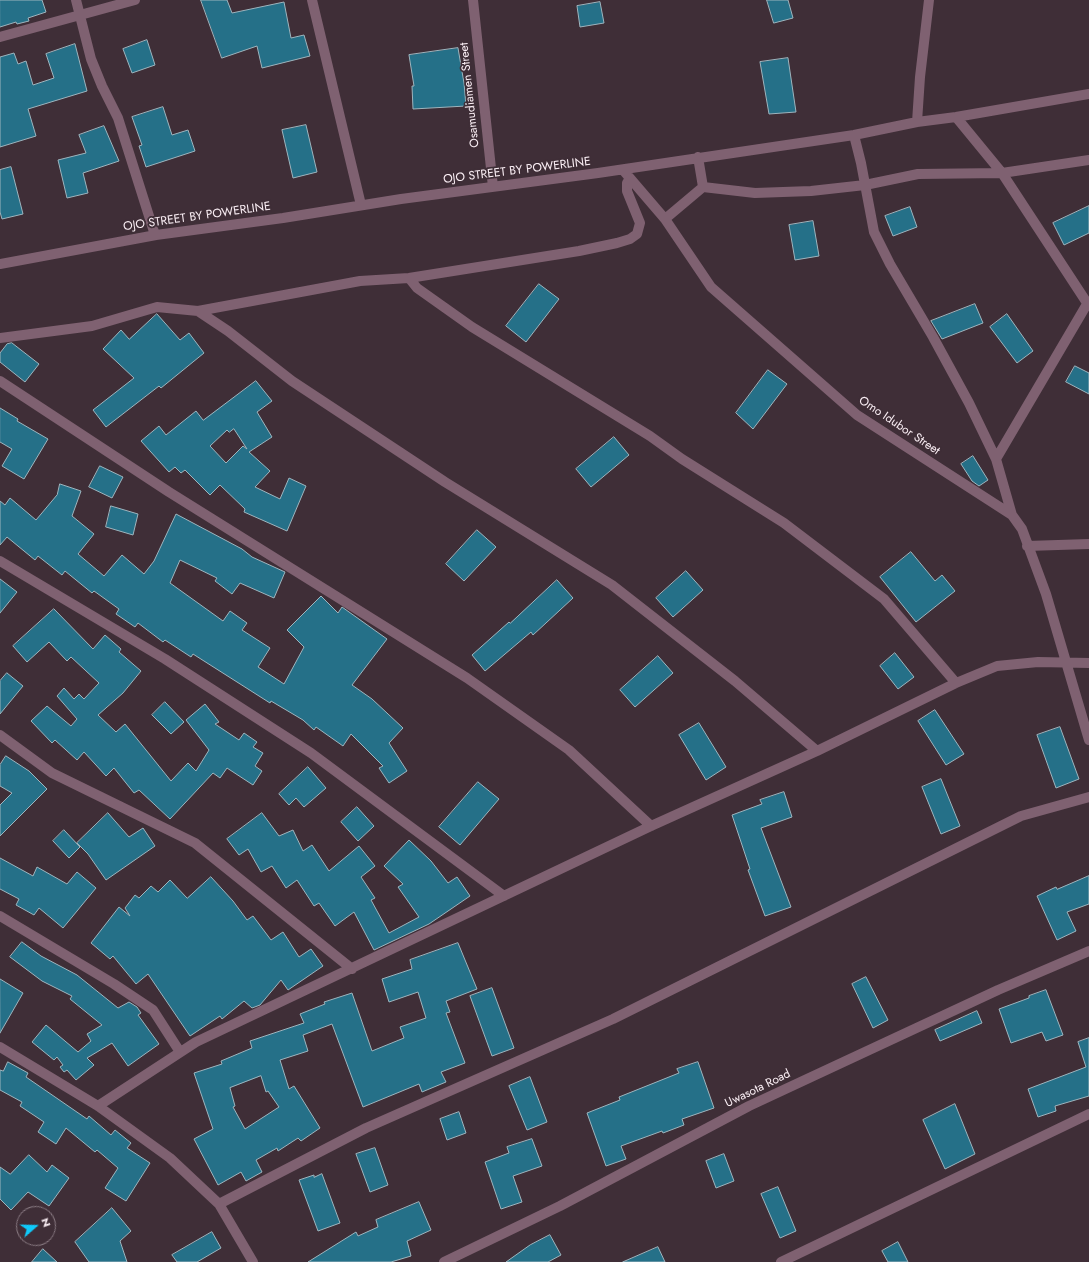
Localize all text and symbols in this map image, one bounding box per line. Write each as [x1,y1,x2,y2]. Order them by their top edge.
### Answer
street label: Osamudiamen Street [457,42,483,148]
street label: OJO STREET BY POWERLINE [442,155,592,187]
street label: OJO STREET BY POWERLINE [122,200,272,234]
street label: Omo Idubor Street [856,394,942,458]
street label: Uwasota Road [723,1067,793,1111]
north arrow [16,1206,56,1246]
text: N [37,1215,55,1229]

